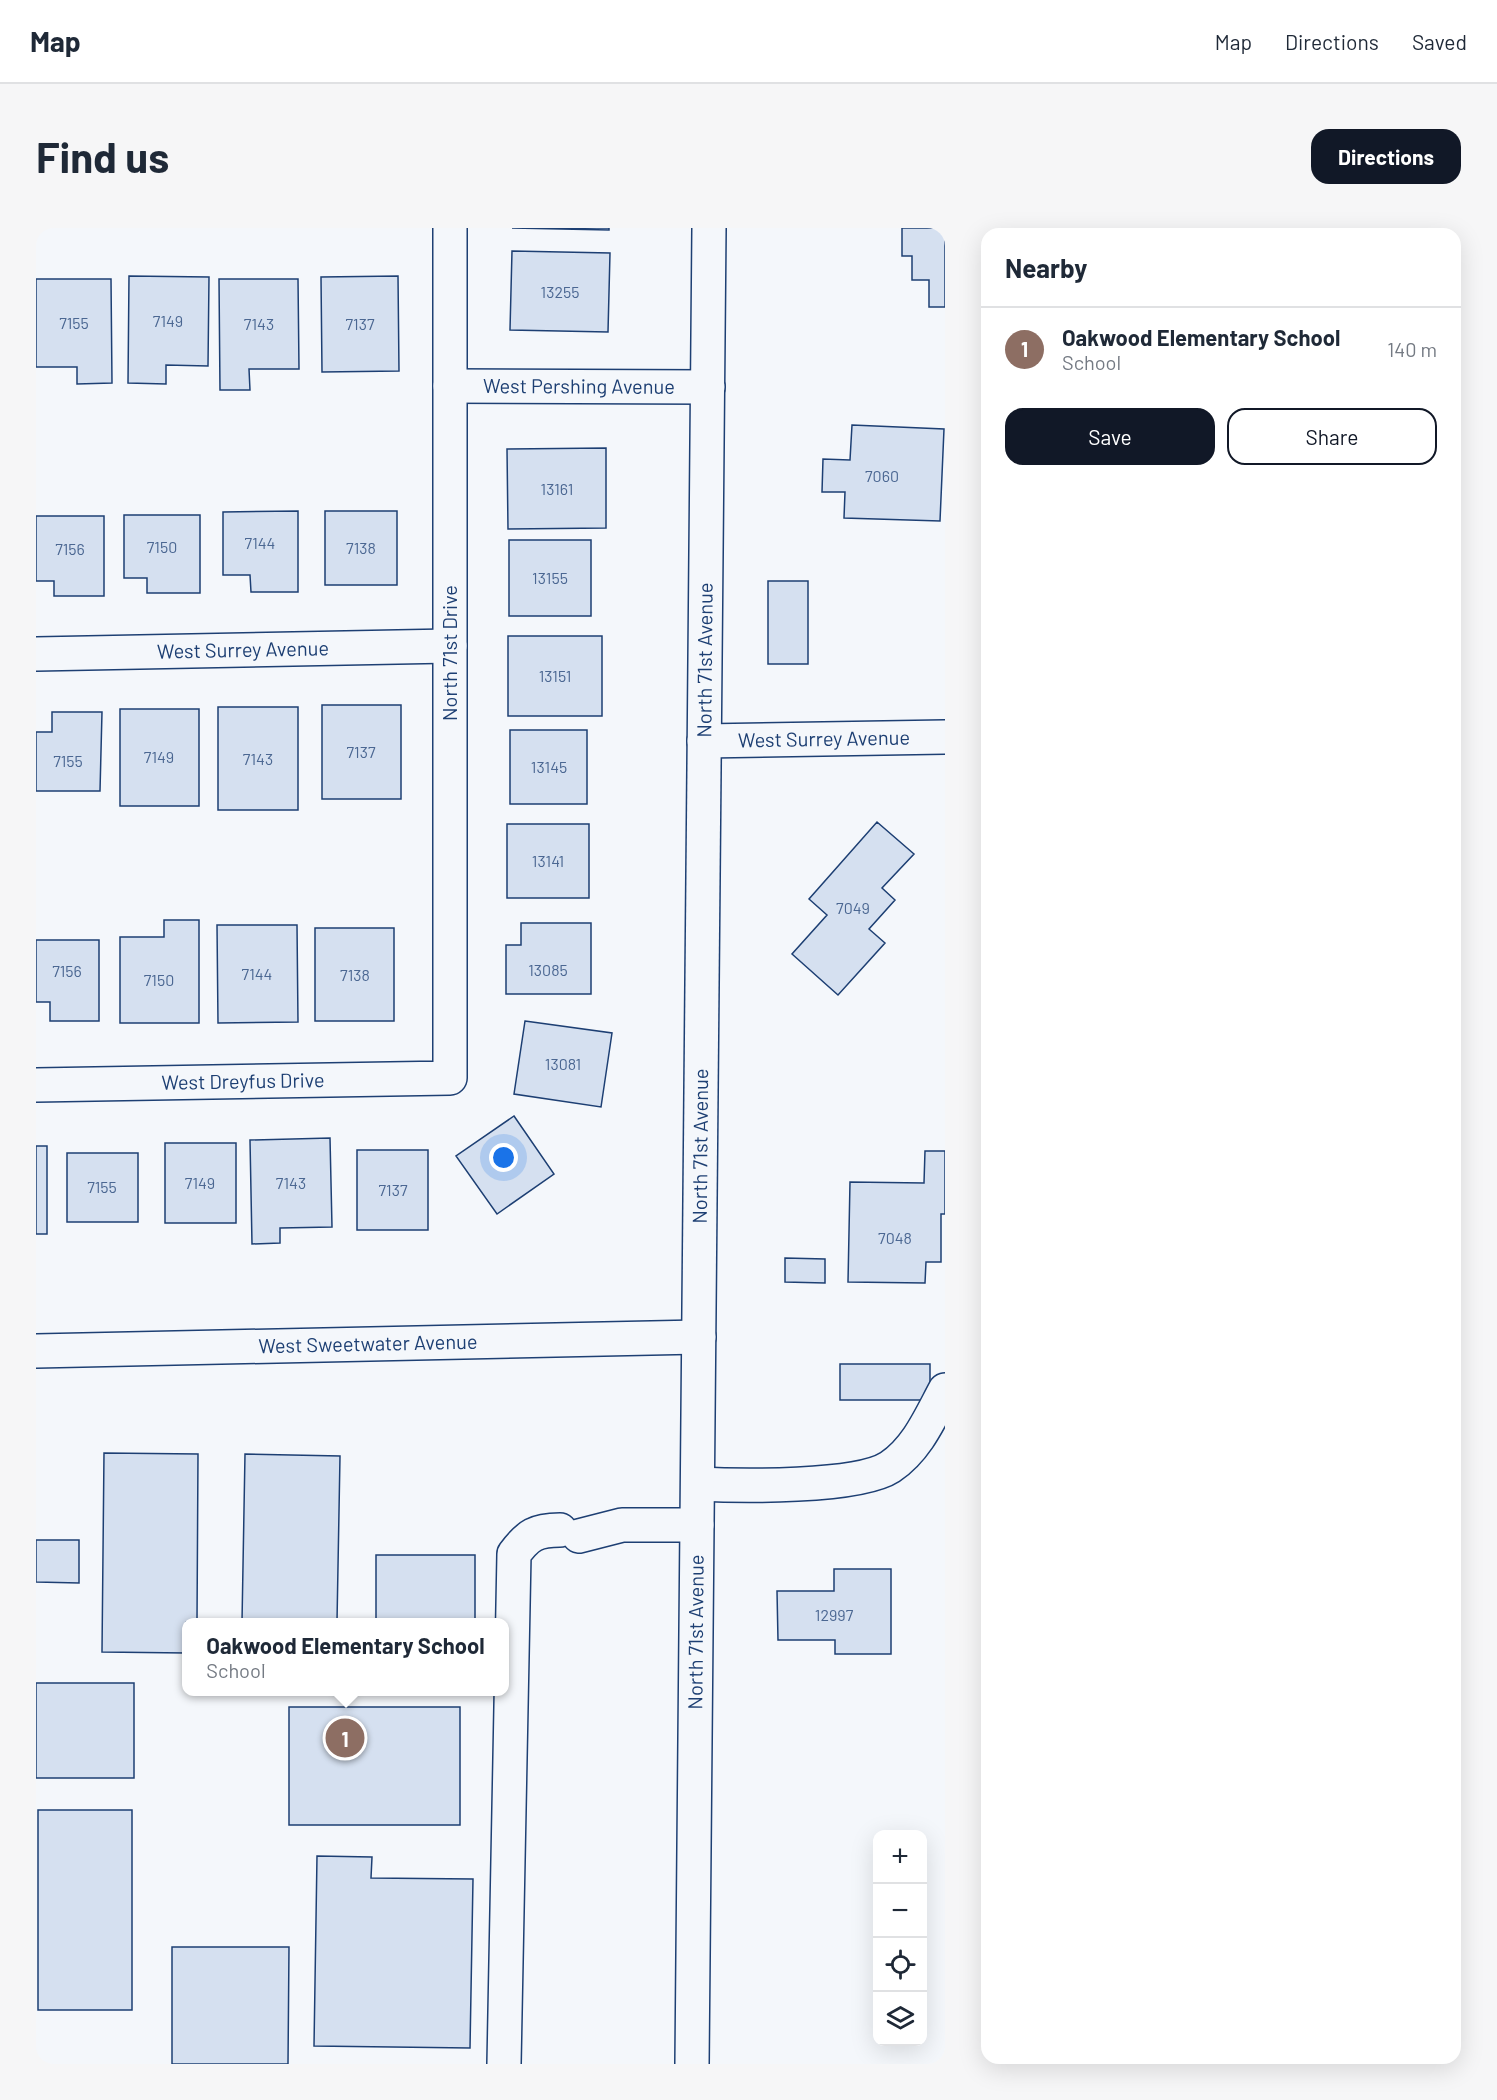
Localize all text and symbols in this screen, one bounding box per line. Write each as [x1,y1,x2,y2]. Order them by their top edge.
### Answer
text: Map [30,24,81,58]
text: Map [1215,29,1252,54]
text: Directions [1285,29,1379,54]
text: Saved [1412,29,1467,54]
button: Directions [1311,129,1461,184]
text: Find us [36,131,169,181]
text: Nearby [1005,252,1087,283]
house number: 13255 [541,282,579,301]
house number: 7149 [153,311,183,330]
house number: 7155 [59,313,89,332]
house number: 7143 [244,314,274,333]
house number: 7137 [345,314,375,333]
text: Oakwood Elementary School [1062,324,1340,350]
text: 1 [1021,337,1028,361]
text: 140 m [1387,337,1437,361]
text: School [1062,350,1121,374]
street label: West Pershing Avenue [483,373,675,398]
button: Save [1005,408,1215,465]
button: Share [1227,408,1437,465]
house number: 7060 [865,466,899,485]
house number: 13161 [541,479,573,498]
house number: 7144 [245,533,275,552]
house number: 7150 [147,537,177,556]
house number: 7138 [346,538,376,557]
house number: 7156 [55,539,85,558]
house number: 13155 [532,568,568,587]
street label: North 71st Avenue [691,582,717,738]
street label: North 71st Drive [437,585,461,721]
street label: West Surrey Avenue [157,635,329,663]
house number: 13151 [539,666,571,685]
street label: West Surrey Avenue [738,725,910,751]
house number: 7137 [346,742,376,761]
house number: 7149 [144,747,174,766]
house number: 7143 [243,749,273,768]
house number: 7155 [53,751,83,770]
house number: 13145 [531,757,567,776]
house number: 13141 [532,851,564,870]
house number: 7049 [836,898,870,917]
house number: 13085 [528,960,568,979]
house number: 7156 [52,961,82,980]
house number: 7144 [242,964,272,983]
house number: 7138 [340,965,370,984]
house number: 7150 [144,970,174,989]
house number: 13081 [545,1054,581,1073]
street label: West Dreyfus Drive [161,1067,325,1094]
street label: North 71st Avenue [687,1068,712,1224]
your location [489,1143,518,1172]
house number: 7149 [185,1173,215,1192]
house number: 7143 [276,1173,306,1192]
house number: 7155 [87,1177,117,1196]
house number: 7137 [378,1180,408,1199]
house number: 7048 [878,1228,912,1247]
street label: West Sweetwater Avenue [258,1329,478,1357]
street label: North 71st Avenue [682,1554,708,1710]
house number: 12997 [815,1605,854,1624]
popup [182,1618,509,1696]
text: Oakwood Elementary School [206,1632,485,1658]
text: School [206,1658,265,1682]
pin: 1 [326,1716,364,1760]
map controls [873,1830,927,2046]
button: + [873,1830,927,1884]
button: − [873,1884,927,1938]
button: locate [873,1938,927,1992]
button: layers [873,1992,927,2046]

